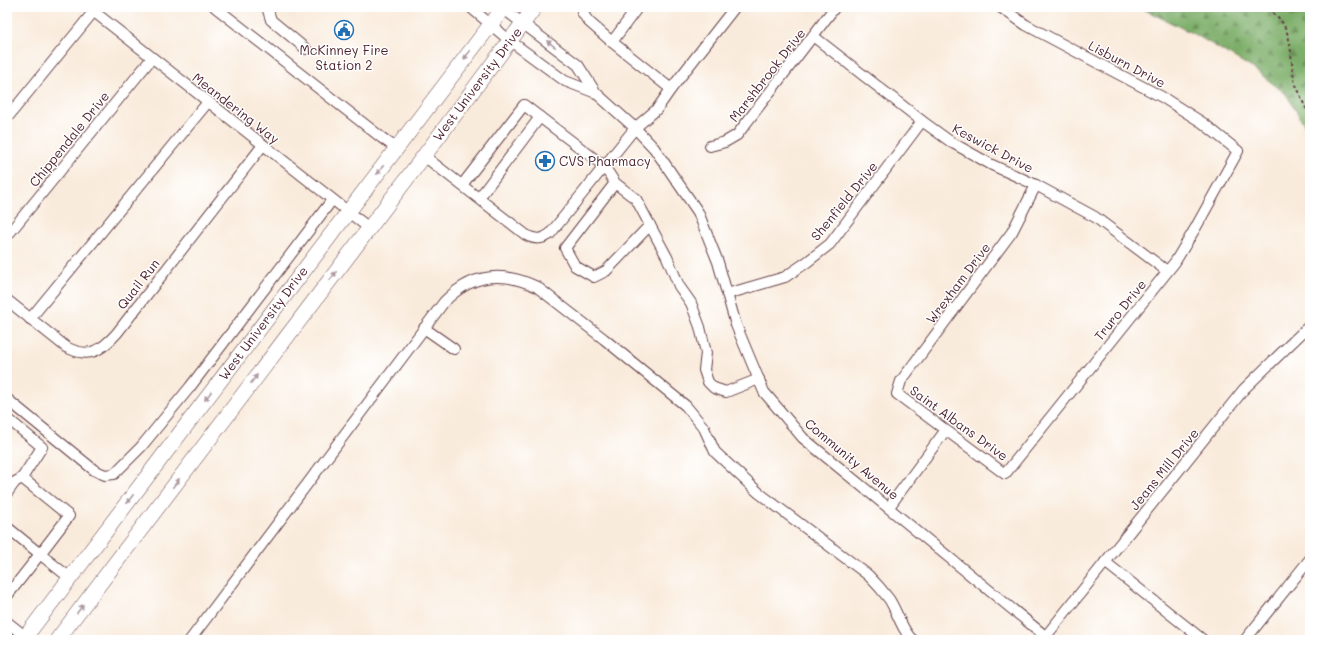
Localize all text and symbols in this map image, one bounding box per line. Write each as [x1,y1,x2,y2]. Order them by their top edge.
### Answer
public building icon: McKinney Fire Station 2 [333,19,355,41]
street label: West University Drive [428,23,525,144]
street label: Marshbrook Drive [725,24,808,125]
street label: Lisburn Drive [1086,36,1169,91]
one-way arrow [545,39,556,48]
place label: McKinney Fire Station 2 [299,41,389,73]
one-way arrow [463,50,472,61]
street label: Meandering Way [189,68,283,147]
street label: Chippendale Drive [25,87,112,190]
street label: Keswick Drive [950,119,1037,176]
pharmacy icon: CVS Pharmacy [534,150,556,172]
place label: CVS Pharmacy [559,152,651,169]
street label: Shenfield Drive [806,158,881,244]
one-way arrow [376,164,384,175]
street label: Wrexham Drive [922,239,994,327]
street label: Quail Run [113,255,163,312]
street label: West University Drive [214,262,311,383]
one-way arrow [328,270,337,281]
street label: Truro Drive [1090,276,1149,344]
one-way arrow [250,374,258,385]
street label: Saint Albans Drive [907,381,1012,464]
one-way arrow [204,390,212,401]
street label: Community Avenue [802,414,903,503]
street label: Jeans Mill Drive [1125,424,1202,513]
one-way arrow [171,478,179,488]
one-way arrow [125,494,134,505]
one-way arrow [76,604,84,614]

